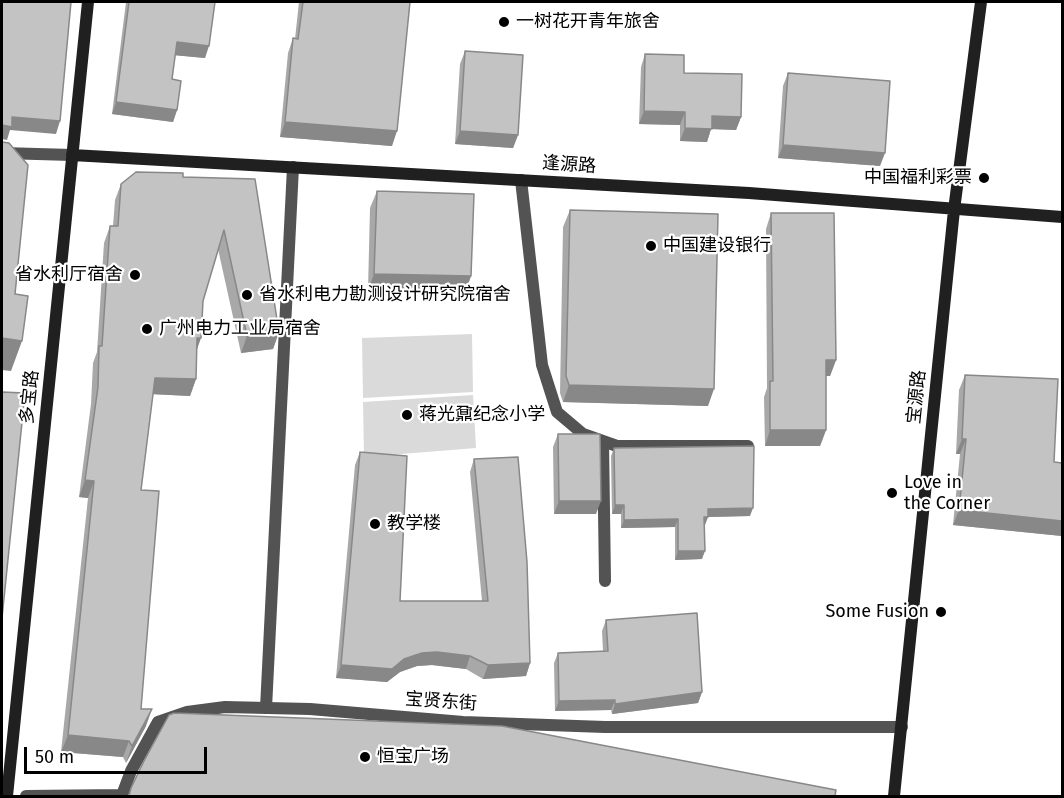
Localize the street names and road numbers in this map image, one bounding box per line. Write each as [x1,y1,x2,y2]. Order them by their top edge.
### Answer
street label: 逢源路 [541,152,597,178]
street label: 多宝路 [16,369,44,425]
street label: 宝源路 [903,369,931,425]
street label: 宝贤东街 [404,689,478,715]

